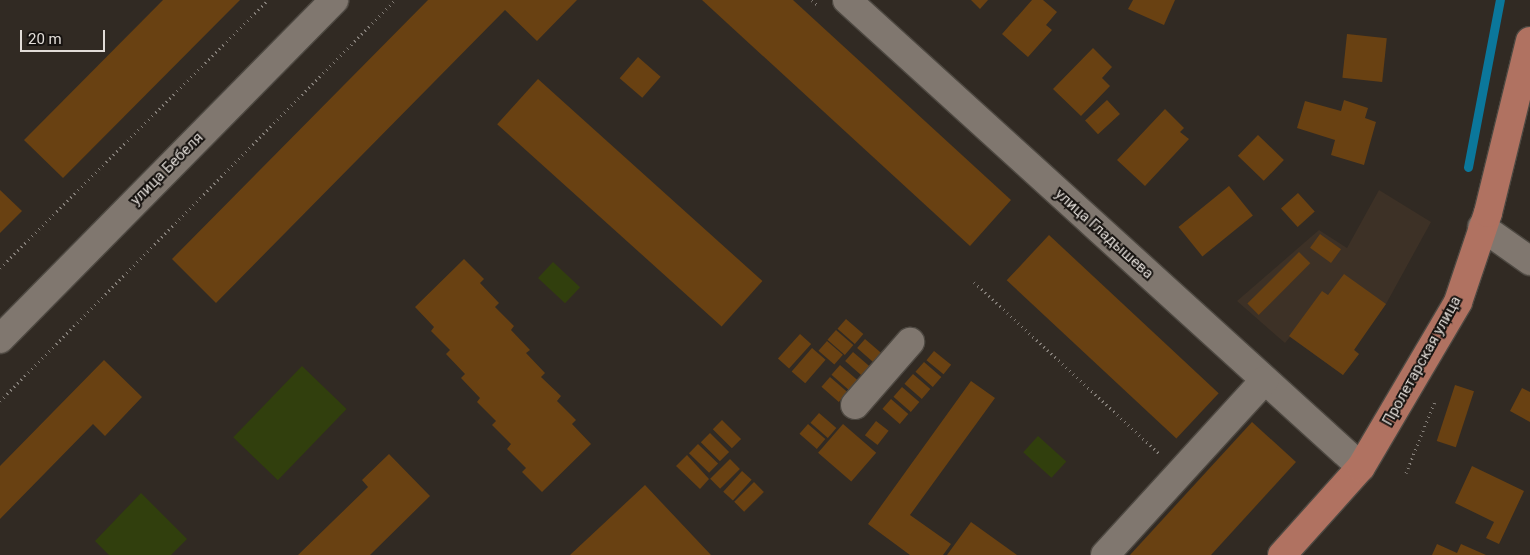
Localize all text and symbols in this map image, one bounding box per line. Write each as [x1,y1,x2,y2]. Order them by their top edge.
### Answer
scale bar [22,20,108,52]
text: 20 m [28,30,62,48]
street label: улица Бебеля [127,129,207,209]
street label: улица Гладышева [1051,185,1157,283]
street label: Пролетарская улица [1379,293,1465,429]

